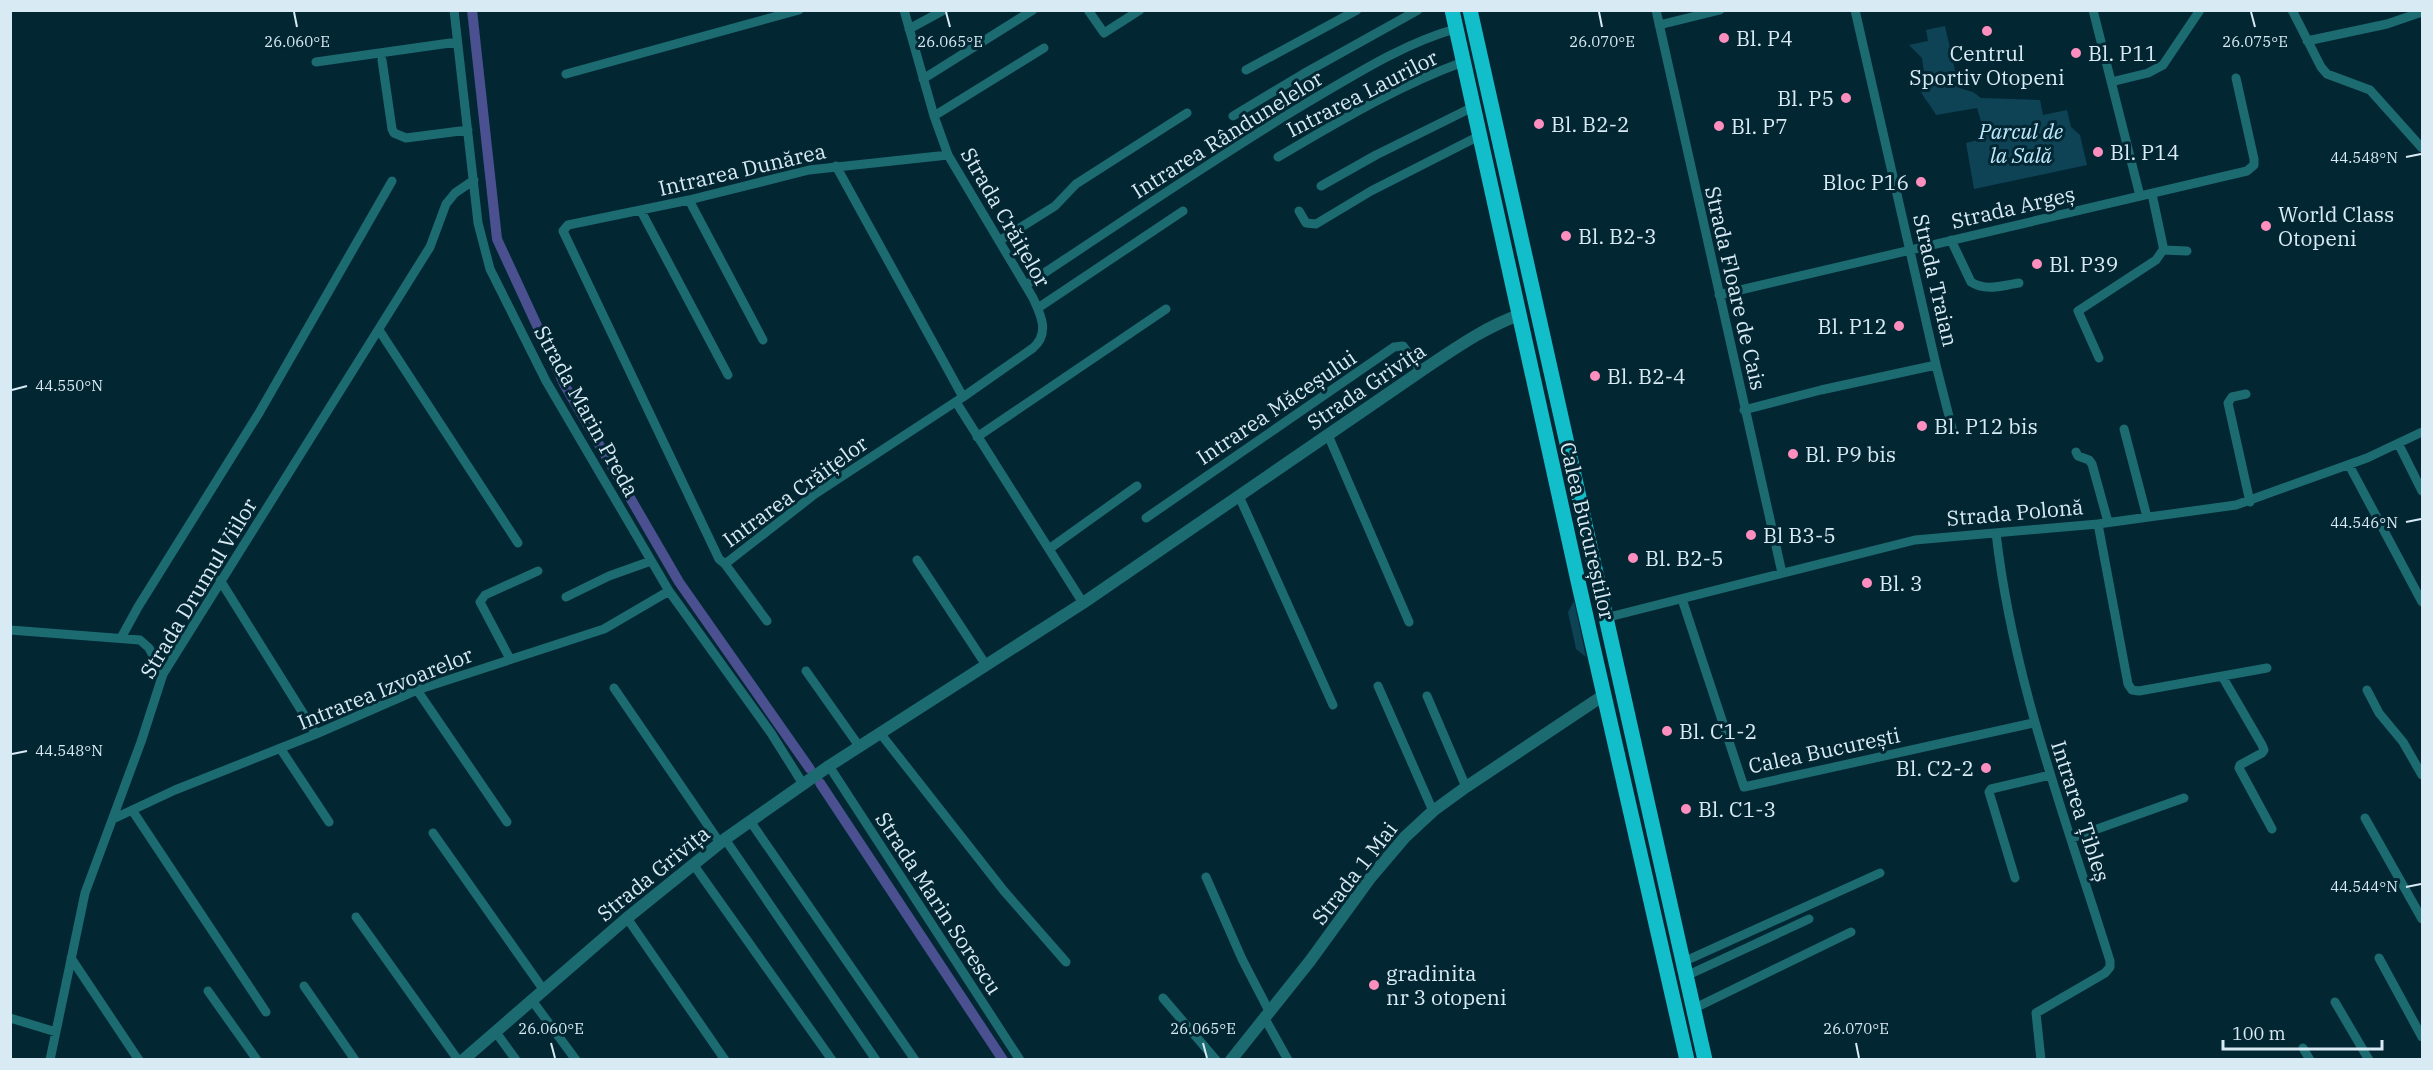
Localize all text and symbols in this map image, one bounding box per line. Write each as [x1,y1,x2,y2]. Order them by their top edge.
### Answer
place label: Bl. P4 [1736,24,1793,52]
marker: Centrul Sportiv Otopeni [1980,24,1994,38]
marker: Bl. P4 [1717,31,1731,45]
text: 26.060°E [264,32,330,51]
text: 26.065°E [917,32,983,51]
text: 26.070°E [1569,32,1635,51]
text: 26.075°E [2222,32,2288,51]
place label: Centrul Sportiv Otopeni [1909,39,2065,91]
place label: Bl. P11 [2088,39,2157,67]
street label: Intrarea Laurilor [1282,42,1443,143]
marker: Bl. P11 [2069,46,2083,60]
street label: Intrarea Rândunelelor [1126,63,1328,204]
place label: Bl. P5 [1777,84,1834,112]
marker: Bl. P5 [1839,91,1853,105]
place label: Bl. B2-2 [1551,110,1630,138]
place label: Bl. P7 [1731,112,1788,140]
marker: Bl. B2-2 [1532,117,1546,131]
park label: Parcul de la Sală [1978,117,2064,169]
marker: Bl. P7 [1712,119,1726,133]
street label: Intrarea Dunărea [656,136,828,202]
place label: Bl. P14 [2110,138,2179,166]
street label: Strada Crăițelor [955,142,1058,292]
marker: Bl. P14 [2091,145,2105,159]
text: 44.548°N [2330,148,2398,167]
place label: Bloc P16 [1823,168,1909,196]
marker: Bloc P16 [1914,175,1928,189]
street label: Strada Argeș [1948,179,2078,235]
street label: Strada Floare de Cais [1699,183,1773,393]
place label: World Class Otopeni [2278,200,2394,252]
street label: Strada Traian [1907,211,1965,349]
marker: World Class Otopeni [2259,219,2273,233]
place label: Bl. B2-3 [1578,222,1657,250]
marker: Bl. B2-3 [1559,229,1573,243]
place label: Bl. P39 [2049,250,2118,278]
marker: Bl. P39 [2030,257,2044,271]
place label: Bl. P12 [1818,312,1887,340]
marker: Bl. P12 [1892,319,1906,333]
street label: Strada Marin Preda [528,320,646,502]
street label: Strada Grivița [1301,336,1431,436]
street label: Intrarea Măceșului [1191,343,1361,471]
place label: Bl. B2-4 [1607,362,1686,390]
marker: Bl. B2-4 [1588,369,1602,383]
text: 44.550°N [35,376,103,395]
place label: Bl. P12 bis [1934,412,2038,440]
marker: Bl. P12 bis [1915,419,1929,433]
street label: Intrarea Crăițelor [717,428,874,553]
street label: Calea Bucureștilor [1554,439,1622,623]
place label: Bl. P9 bis [1805,440,1896,468]
marker: Bl. P9 bis [1786,447,1800,461]
street label: Strada Drumul Viilor [133,492,263,683]
street label: Strada Polonă [1945,492,2085,532]
text: 44.546°N [2330,513,2398,532]
place label: Bl B3-5 [1763,521,1836,549]
marker: Bl B3-5 [1744,528,1758,542]
place label: Bl. B2-5 [1645,544,1724,572]
marker: Bl. B2-5 [1626,551,1640,565]
place label: Bl. 3 [1879,569,1923,597]
marker: Bl. 3 [1860,576,1874,590]
street label: Intrarea Izvoarelor [293,640,477,736]
place label: Bl. C1-2 [1679,717,1757,745]
street label: Calea București [1746,720,1902,780]
marker: Bl. C1-2 [1660,724,1674,738]
street label: Intrarea Țibleș [2045,737,2117,885]
text: 44.548°N [35,741,103,760]
place label: Bl. C2-2 [1896,754,1974,782]
marker: Bl. C2-2 [1979,761,1993,775]
place label: Bl. C1-3 [1698,795,1776,823]
marker: Bl. C1-3 [1679,802,1693,816]
street label: Strada Marin Sorescu [869,806,1009,1000]
street label: Strada 1 Mai [1305,816,1403,930]
street label: Strada Grivița [591,819,715,927]
text: 44.544°N [2330,877,2398,896]
place label: gradinita nr 3 otopeni [1386,959,1507,1011]
marker: gradinita nr 3 otopeni [1367,978,1381,992]
scale bar [2223,1013,2382,1051]
text: 26.060°E [518,1019,584,1038]
text: 26.065°E [1170,1019,1236,1038]
text: 26.070°E [1823,1019,1889,1038]
text: 100 m [2232,1022,2286,1045]

